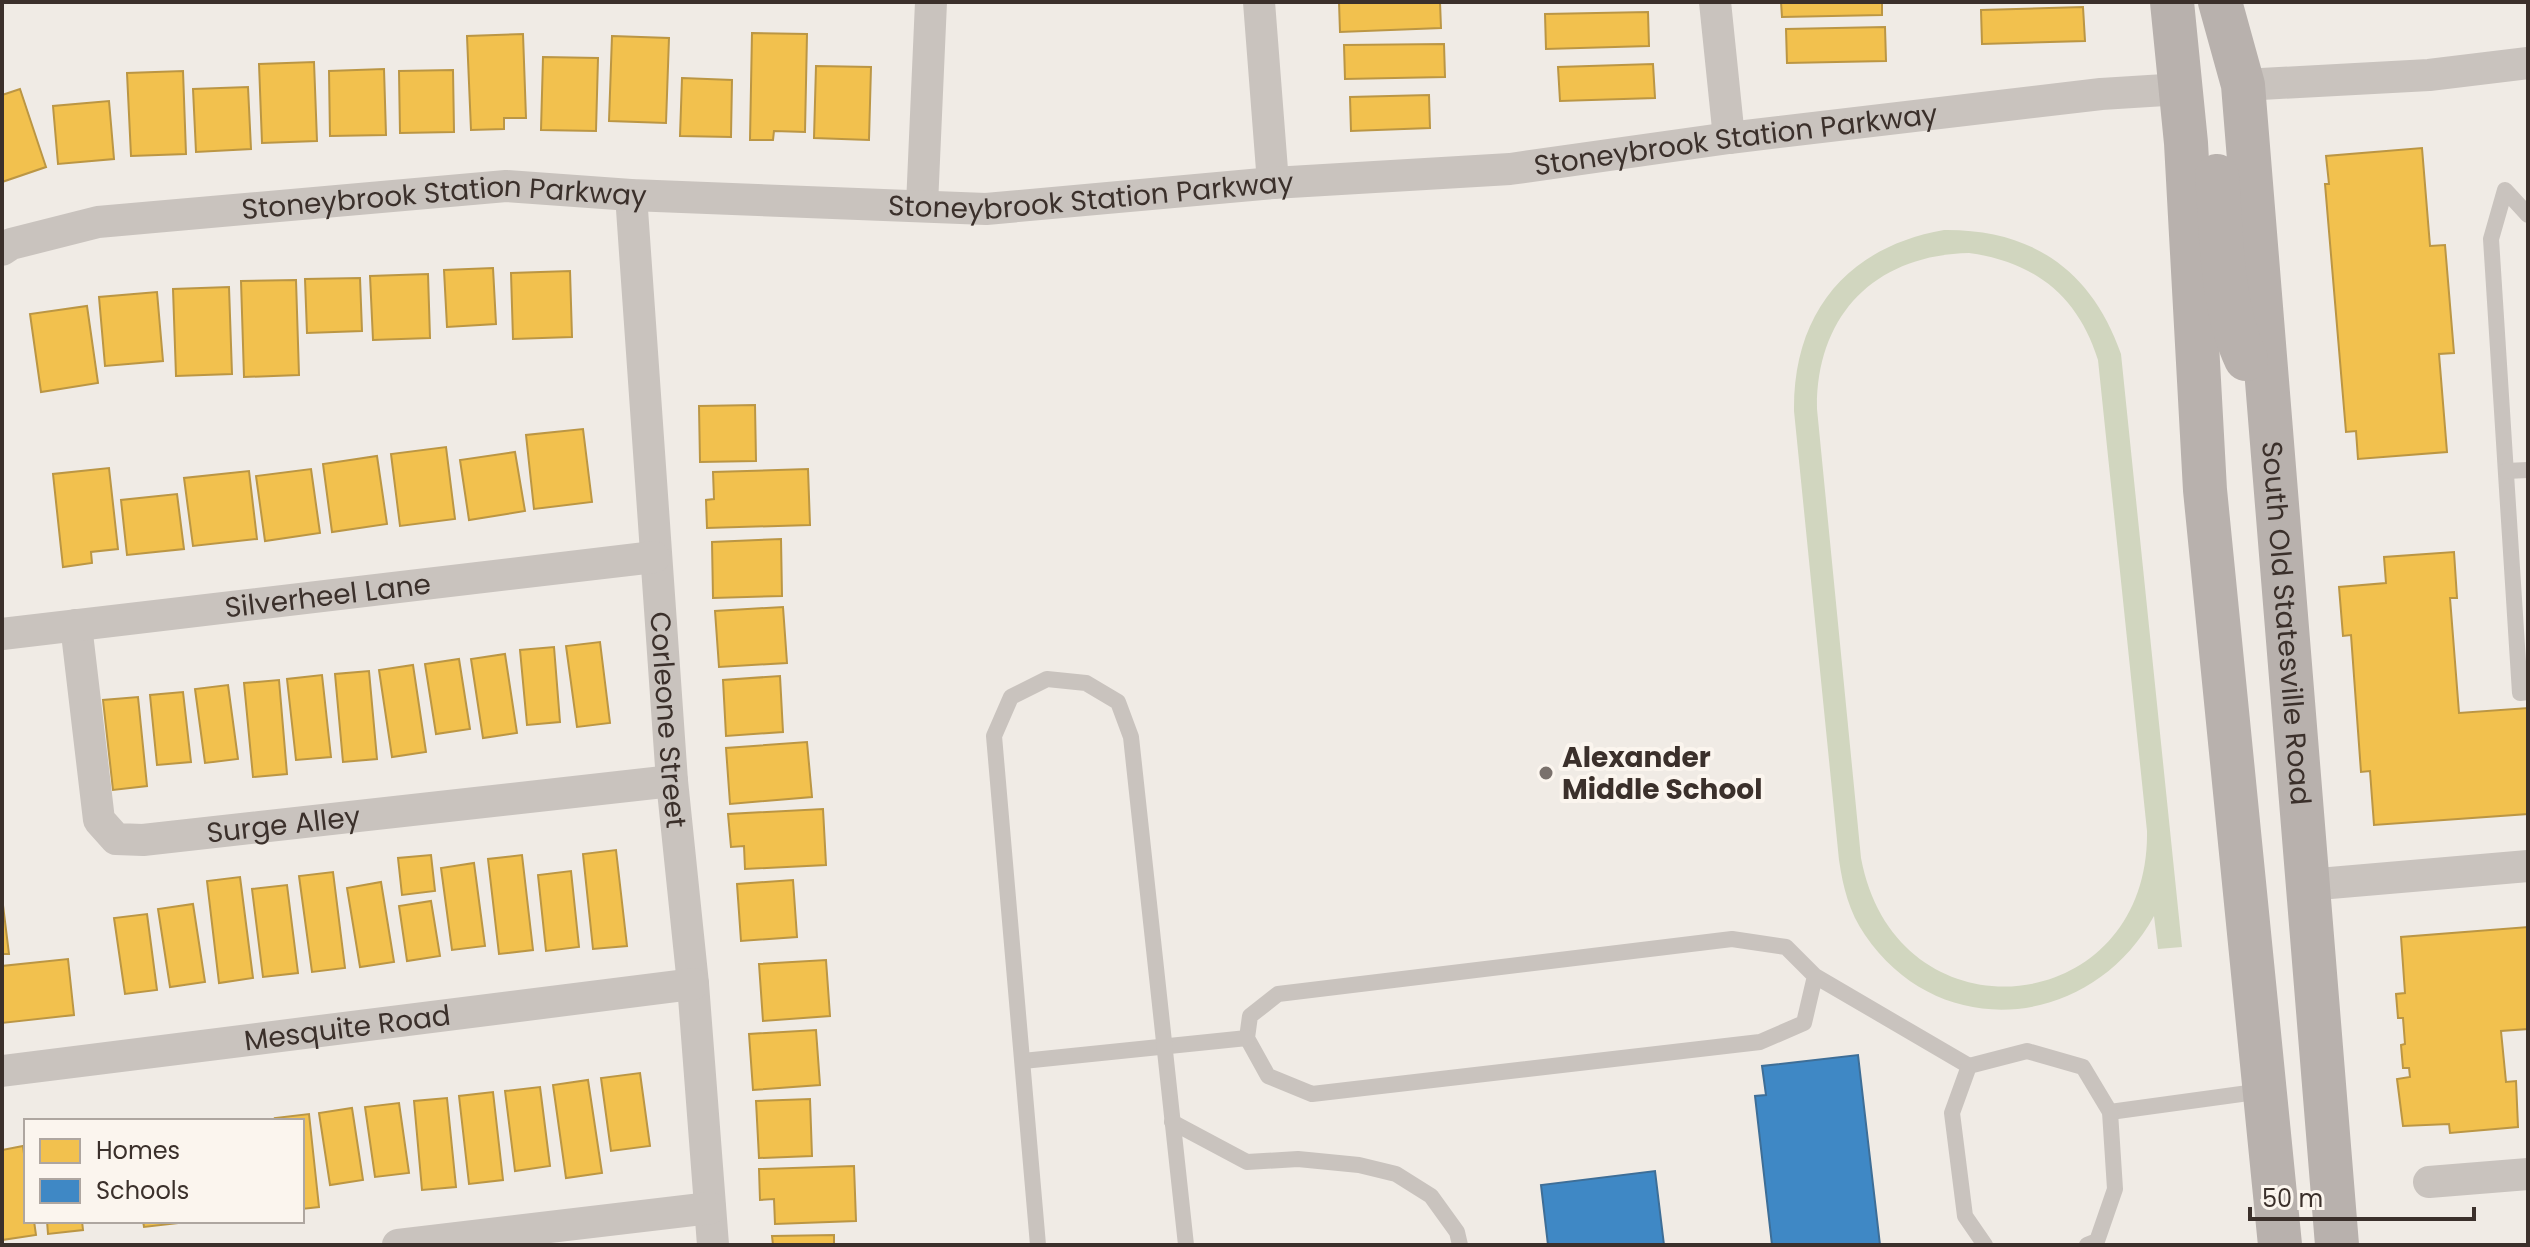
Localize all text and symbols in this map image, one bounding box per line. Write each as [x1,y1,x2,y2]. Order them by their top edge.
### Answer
street label: Stoneybrook Station Parkway [1531,94,1940,185]
street label: Stoneybrook Station Parkway [887,162,1295,229]
street label: Stoneybrook Station Parkway [240,166,648,229]
street label: South Old Statesville Road [2252,440,2321,807]
street label: Silverheel Lane [223,564,433,627]
street label: Corleone Street [641,610,696,830]
place label: Alexander Middle School [1562,738,1762,809]
marker: Alexander Middle School [1537,764,1555,782]
street label: Surge Alley [204,796,362,852]
street label: Mesquite Road [242,995,453,1060]
legend [24,1119,304,1223]
text: Homes [96,1134,180,1167]
scale bar [2250,1171,2474,1221]
text: Schools [96,1174,189,1207]
text: 50 m [2262,1182,2323,1215]

